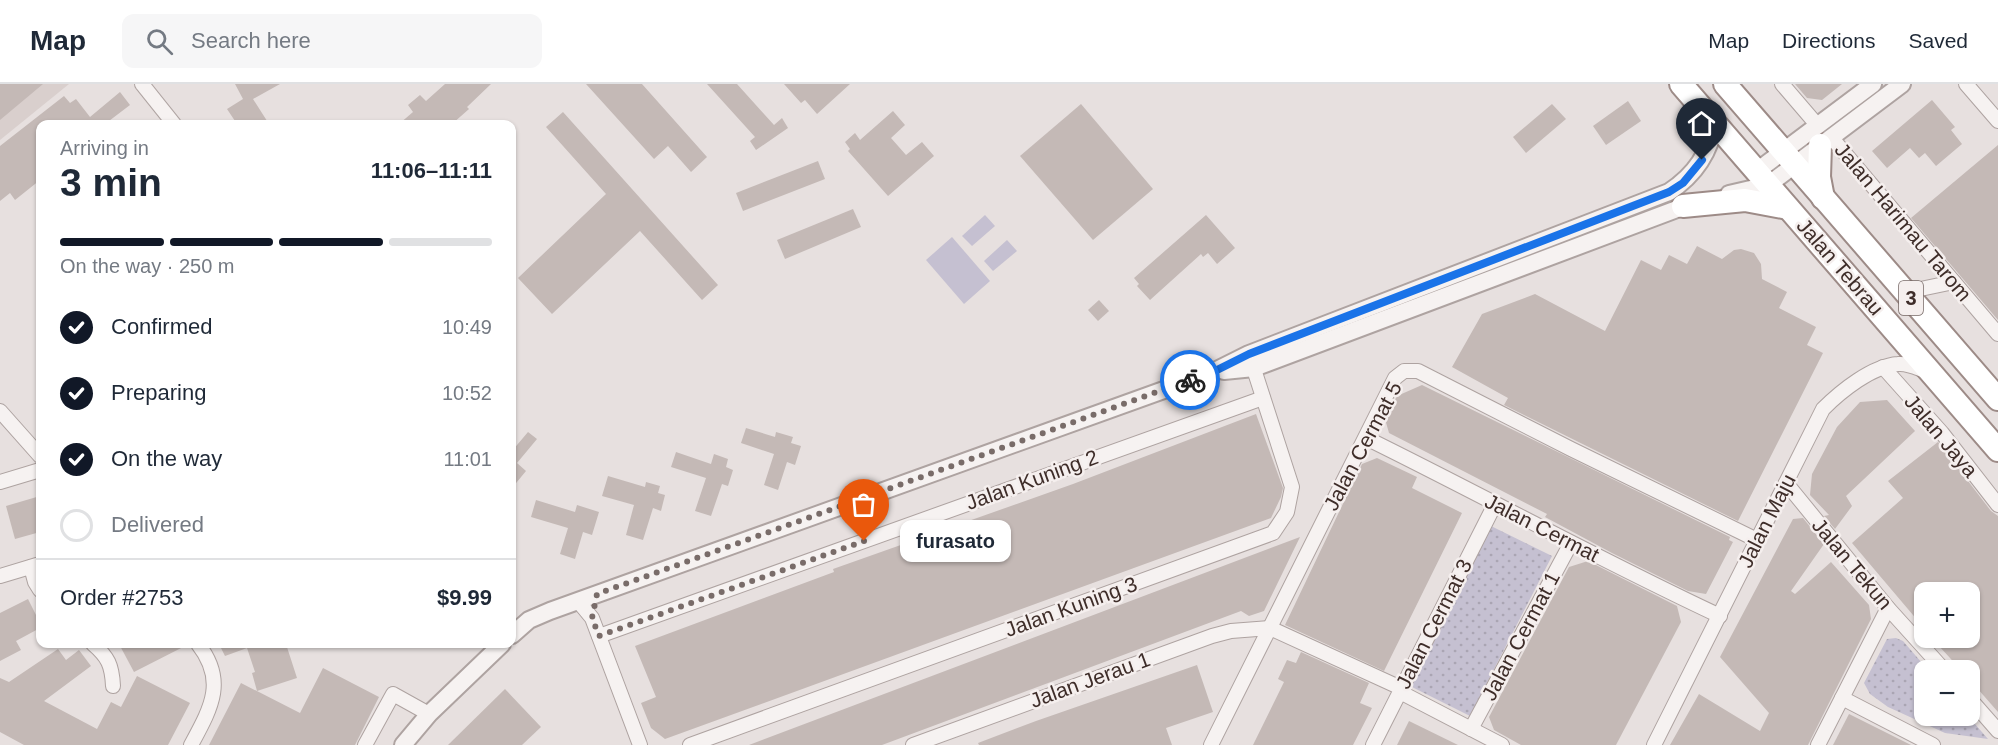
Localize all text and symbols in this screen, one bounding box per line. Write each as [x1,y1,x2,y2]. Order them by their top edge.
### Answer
search box [122,14,542,68]
text: Map [30,25,86,56]
icon: search [143,25,176,58]
text: Search here [191,28,311,53]
text: Map [1708,29,1749,52]
text: Directions [1782,29,1875,52]
text: Saved [1908,29,1968,52]
pin [1676,98,1727,160]
icon: home [1685,107,1718,140]
text: Arriving in [60,137,149,159]
street label: Jalan Harimau Tarom [1831,138,1976,305]
text: 11:06–11:11 [371,158,492,183]
text: 3 min [60,161,162,204]
street label: Jalan Tebrau [1792,214,1888,319]
text: On the way · 250 m [60,255,235,277]
road number: 3 [1899,281,1923,315]
icon: check [60,311,93,344]
text: Confirmed [111,314,212,339]
text: 10:49 [442,316,492,338]
courier [1160,350,1220,410]
icon: bike [1174,364,1207,397]
icon: check [60,377,93,410]
street label: Jalan Cermat 5 [1319,377,1406,514]
text: Preparing [111,380,206,405]
text: 10:52 [442,382,492,404]
street label: Jalan Jaya [1900,390,1983,482]
icon: check [60,443,93,476]
street label: Jalan Kuning 2 [963,445,1101,514]
text: On the way [111,446,222,471]
text: 11:01 [443,448,492,470]
street label: Jalan Maju [1733,470,1800,571]
pin [838,479,889,541]
icon: bag [847,488,880,521]
street label: Jalan Cermat [1481,489,1603,566]
text: Delivered [111,512,204,537]
street label: Jalan Tekun [1808,514,1897,614]
callout: furasato [900,520,1011,562]
text: furasato [916,530,995,552]
street label: Jalan Cermat 3 [1391,555,1476,692]
street label: Jalan Cermat 1 [1477,567,1564,704]
street label: Jalan Kuning 3 [1002,572,1140,641]
map controls [1914,582,1980,726]
button: + [1914,582,1980,648]
text: Order #2753 [60,585,184,610]
text: $9.99 [437,585,492,610]
street label: Jalan Jerau 1 [1027,647,1153,712]
button: − [1914,660,1980,726]

